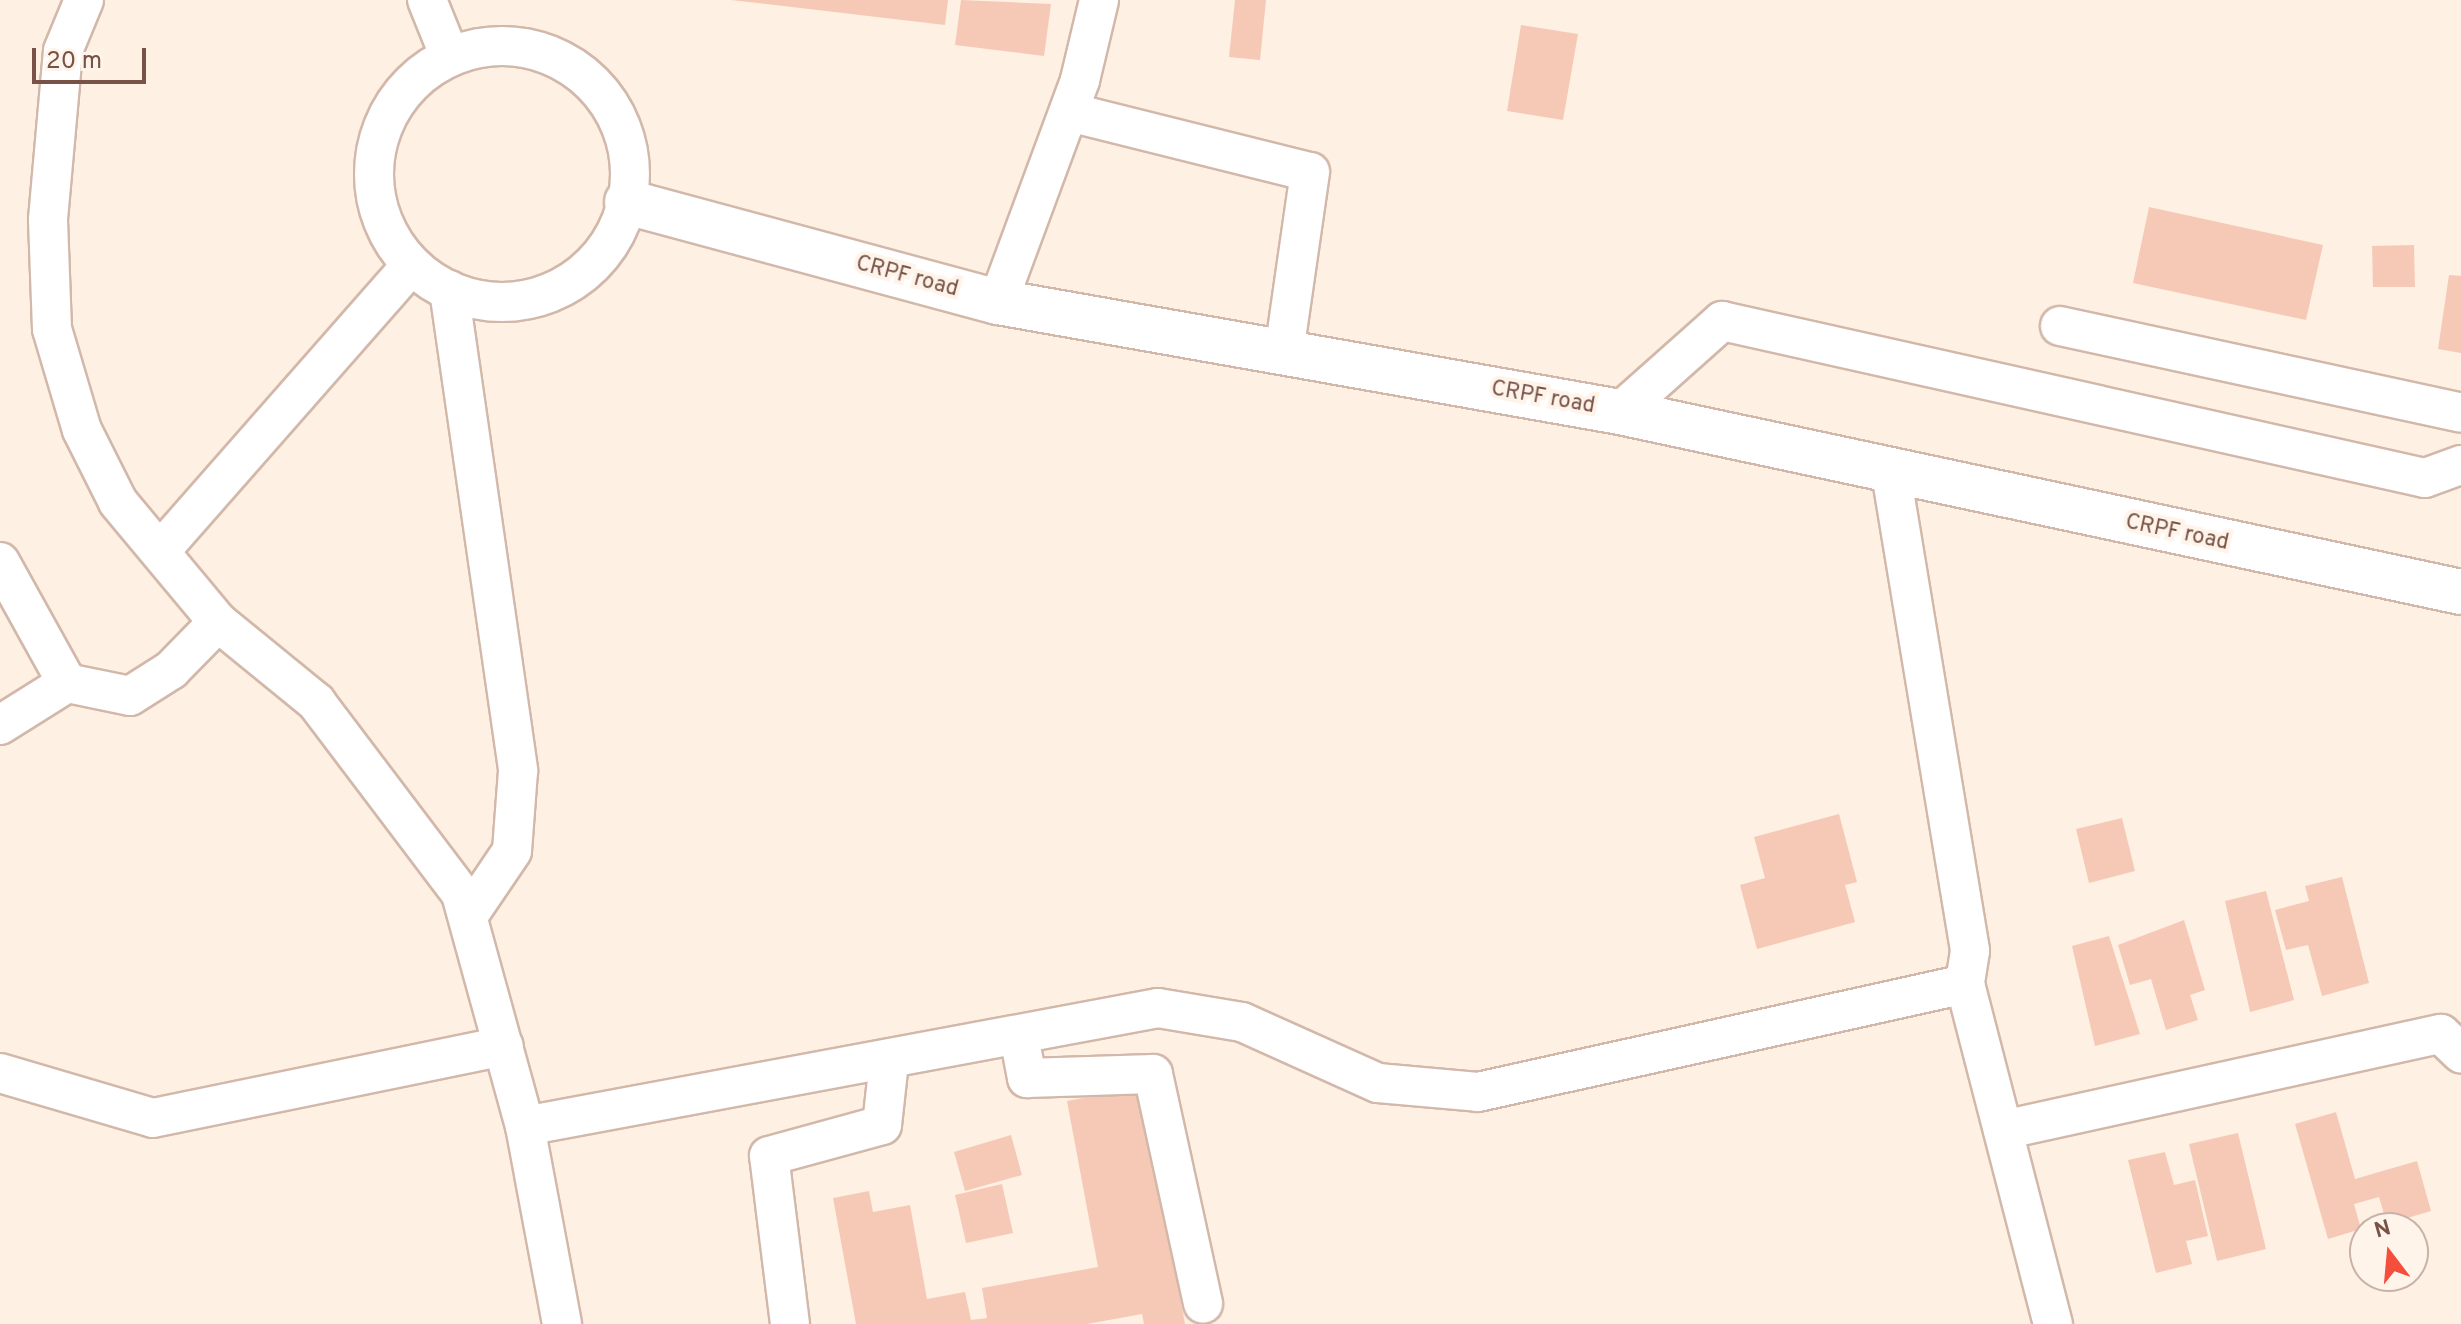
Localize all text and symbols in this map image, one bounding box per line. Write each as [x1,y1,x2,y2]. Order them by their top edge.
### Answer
scale bar [36,32,150,82]
text: 20 m [46,47,102,77]
street label: CRPF road [853,251,961,303]
street label: CRPF road [1489,376,1597,420]
street label: CRPF road [2123,509,2231,557]
north arrow [2349,1212,2429,1292]
text: N [2371,1215,2394,1246]

